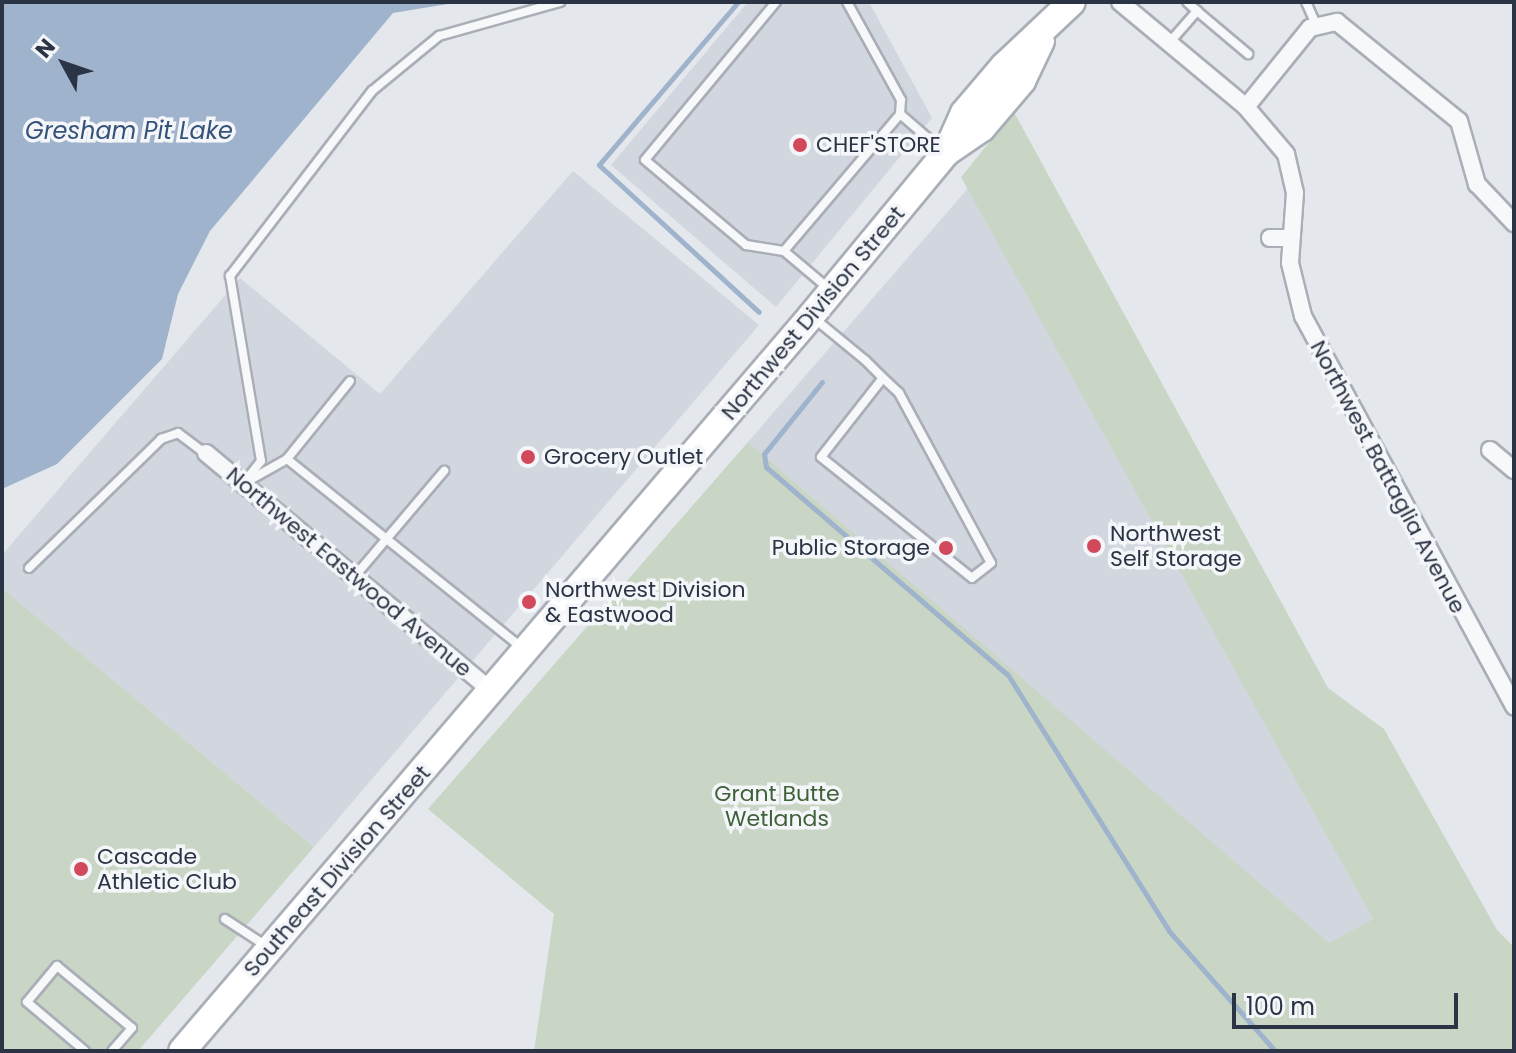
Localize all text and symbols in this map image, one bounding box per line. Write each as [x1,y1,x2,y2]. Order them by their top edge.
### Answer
north arrow [24,24,104,104]
text: N [28,32,62,65]
water label: Gresham Pit Lake [25,117,233,145]
place label: CHEF'STORE [816,132,941,158]
marker: CHEF'STORE [791,136,809,154]
street label: Northwest Division Street [716,201,910,425]
street label: Northwest Battaglia Avenue [1305,336,1471,618]
place label: Grocery Outlet [544,444,703,470]
marker: Grocery Outlet [519,448,537,466]
street label: Northwest Eastwood Avenue [221,462,477,682]
place label: Northwest Self Storage [1110,520,1242,572]
place label: Public Storage [772,535,930,561]
marker: Northwest Self Storage [1085,537,1103,555]
marker: Public Storage [937,539,955,557]
place label: Northwest Division & Eastwood [545,576,746,628]
marker: Northwest Division & Eastwood [520,593,538,611]
street label: Southeast Division Street [238,760,436,982]
park label: Grant Butte Wetlands [714,780,840,832]
place label: Cascade Athletic Club [97,843,237,894]
marker: Cascade Athletic Club [72,860,90,878]
scale bar [1236,977,1462,1027]
text: 100 m [1246,990,1315,1023]

